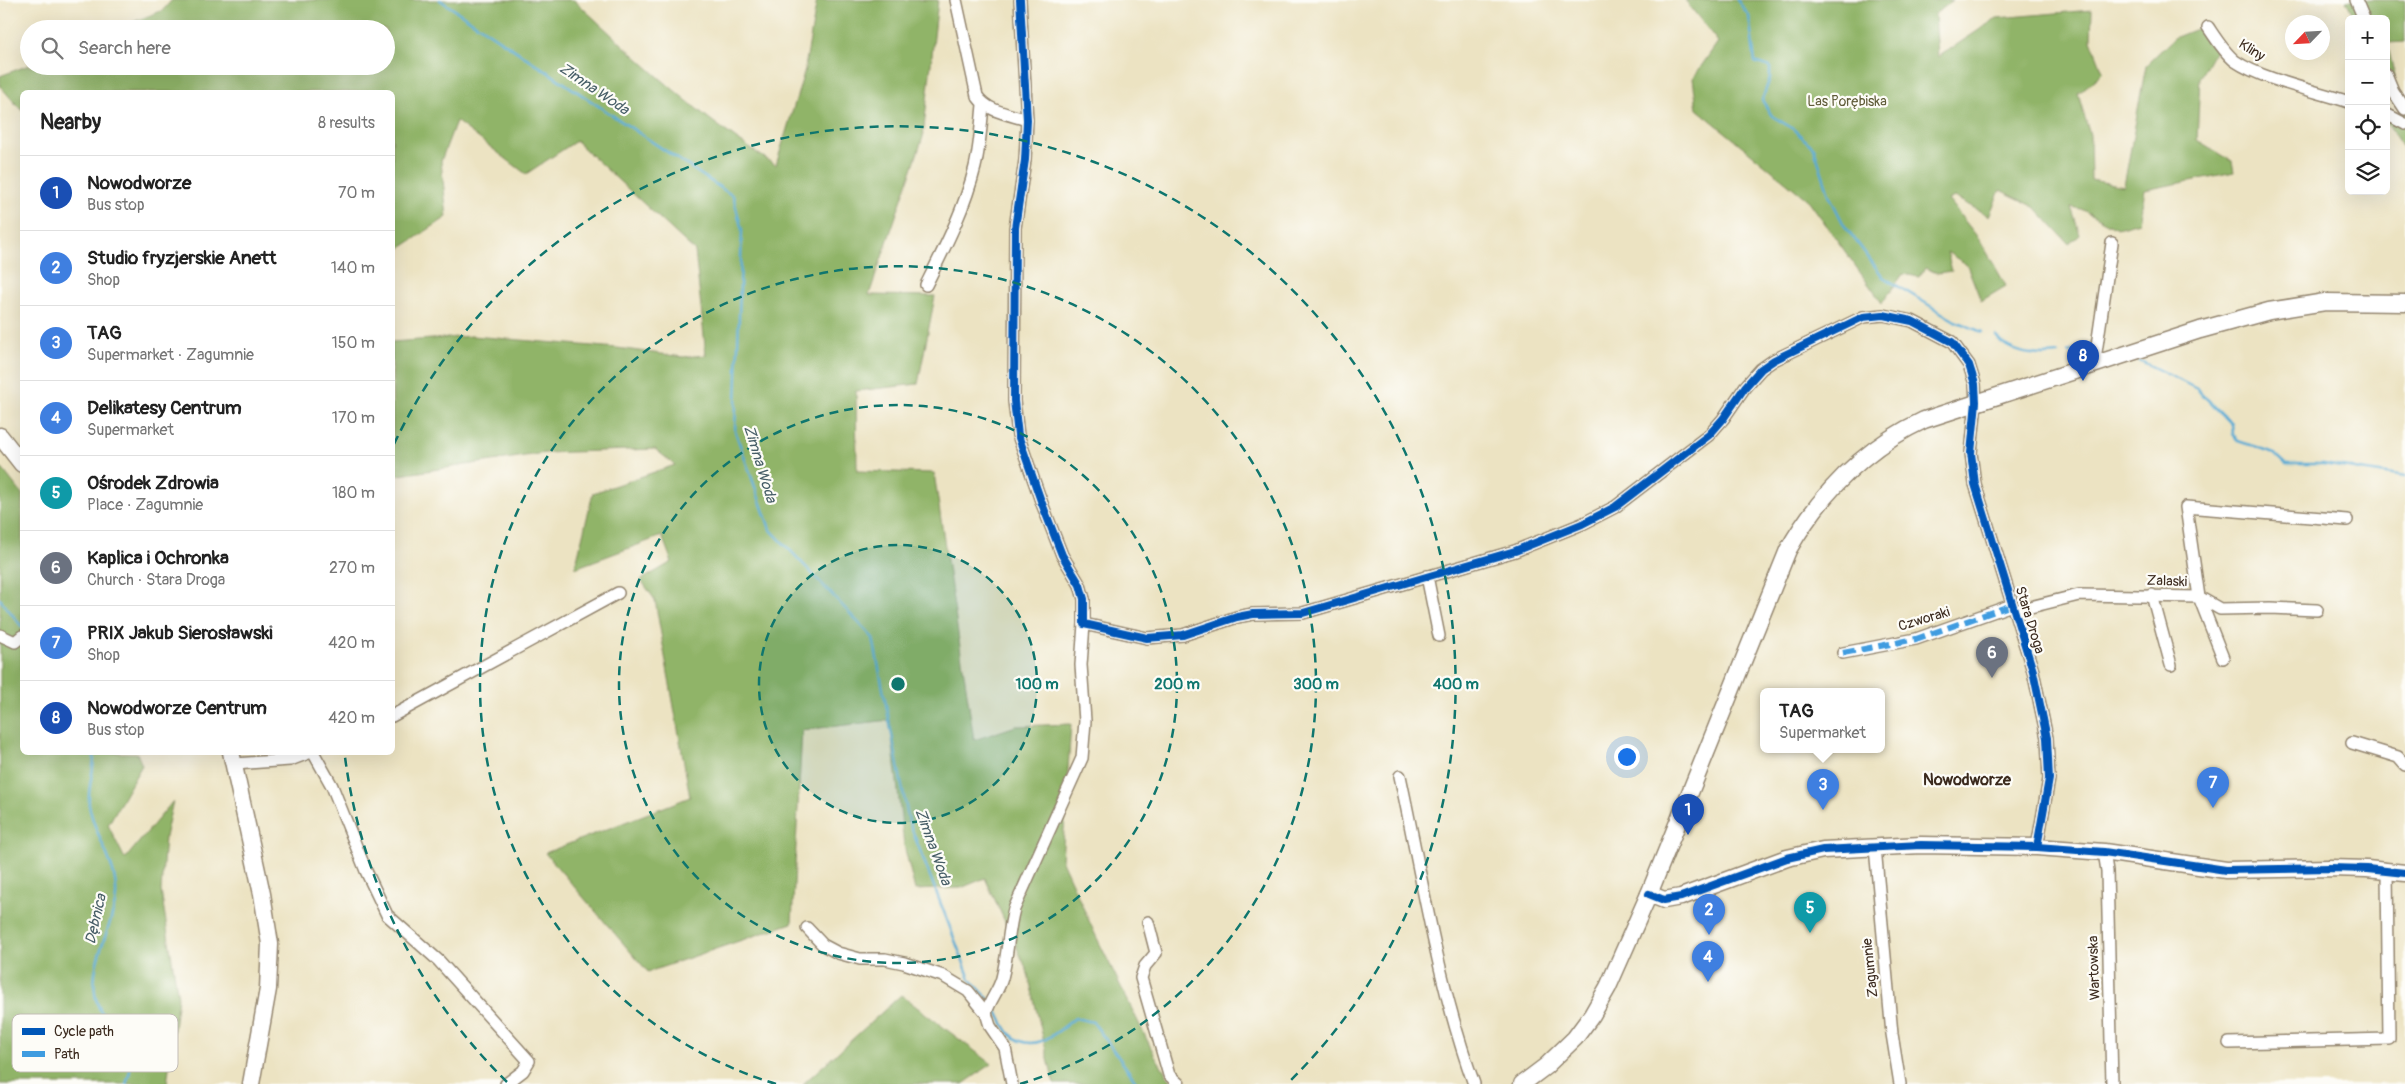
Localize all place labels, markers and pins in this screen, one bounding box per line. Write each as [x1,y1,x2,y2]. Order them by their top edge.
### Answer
pin: 8 [2067,340,2099,381]
pin: 6 [1976,637,2008,678]
centre of rings [889,675,907,693]
pin: 7 [2197,767,2229,808]
pin: 3 [1807,769,1839,810]
pin: 1 [1672,794,1704,835]
pin: 5 [1794,892,1826,933]
pin: 2 [1693,894,1725,935]
pin: 4 [1692,941,1724,982]

